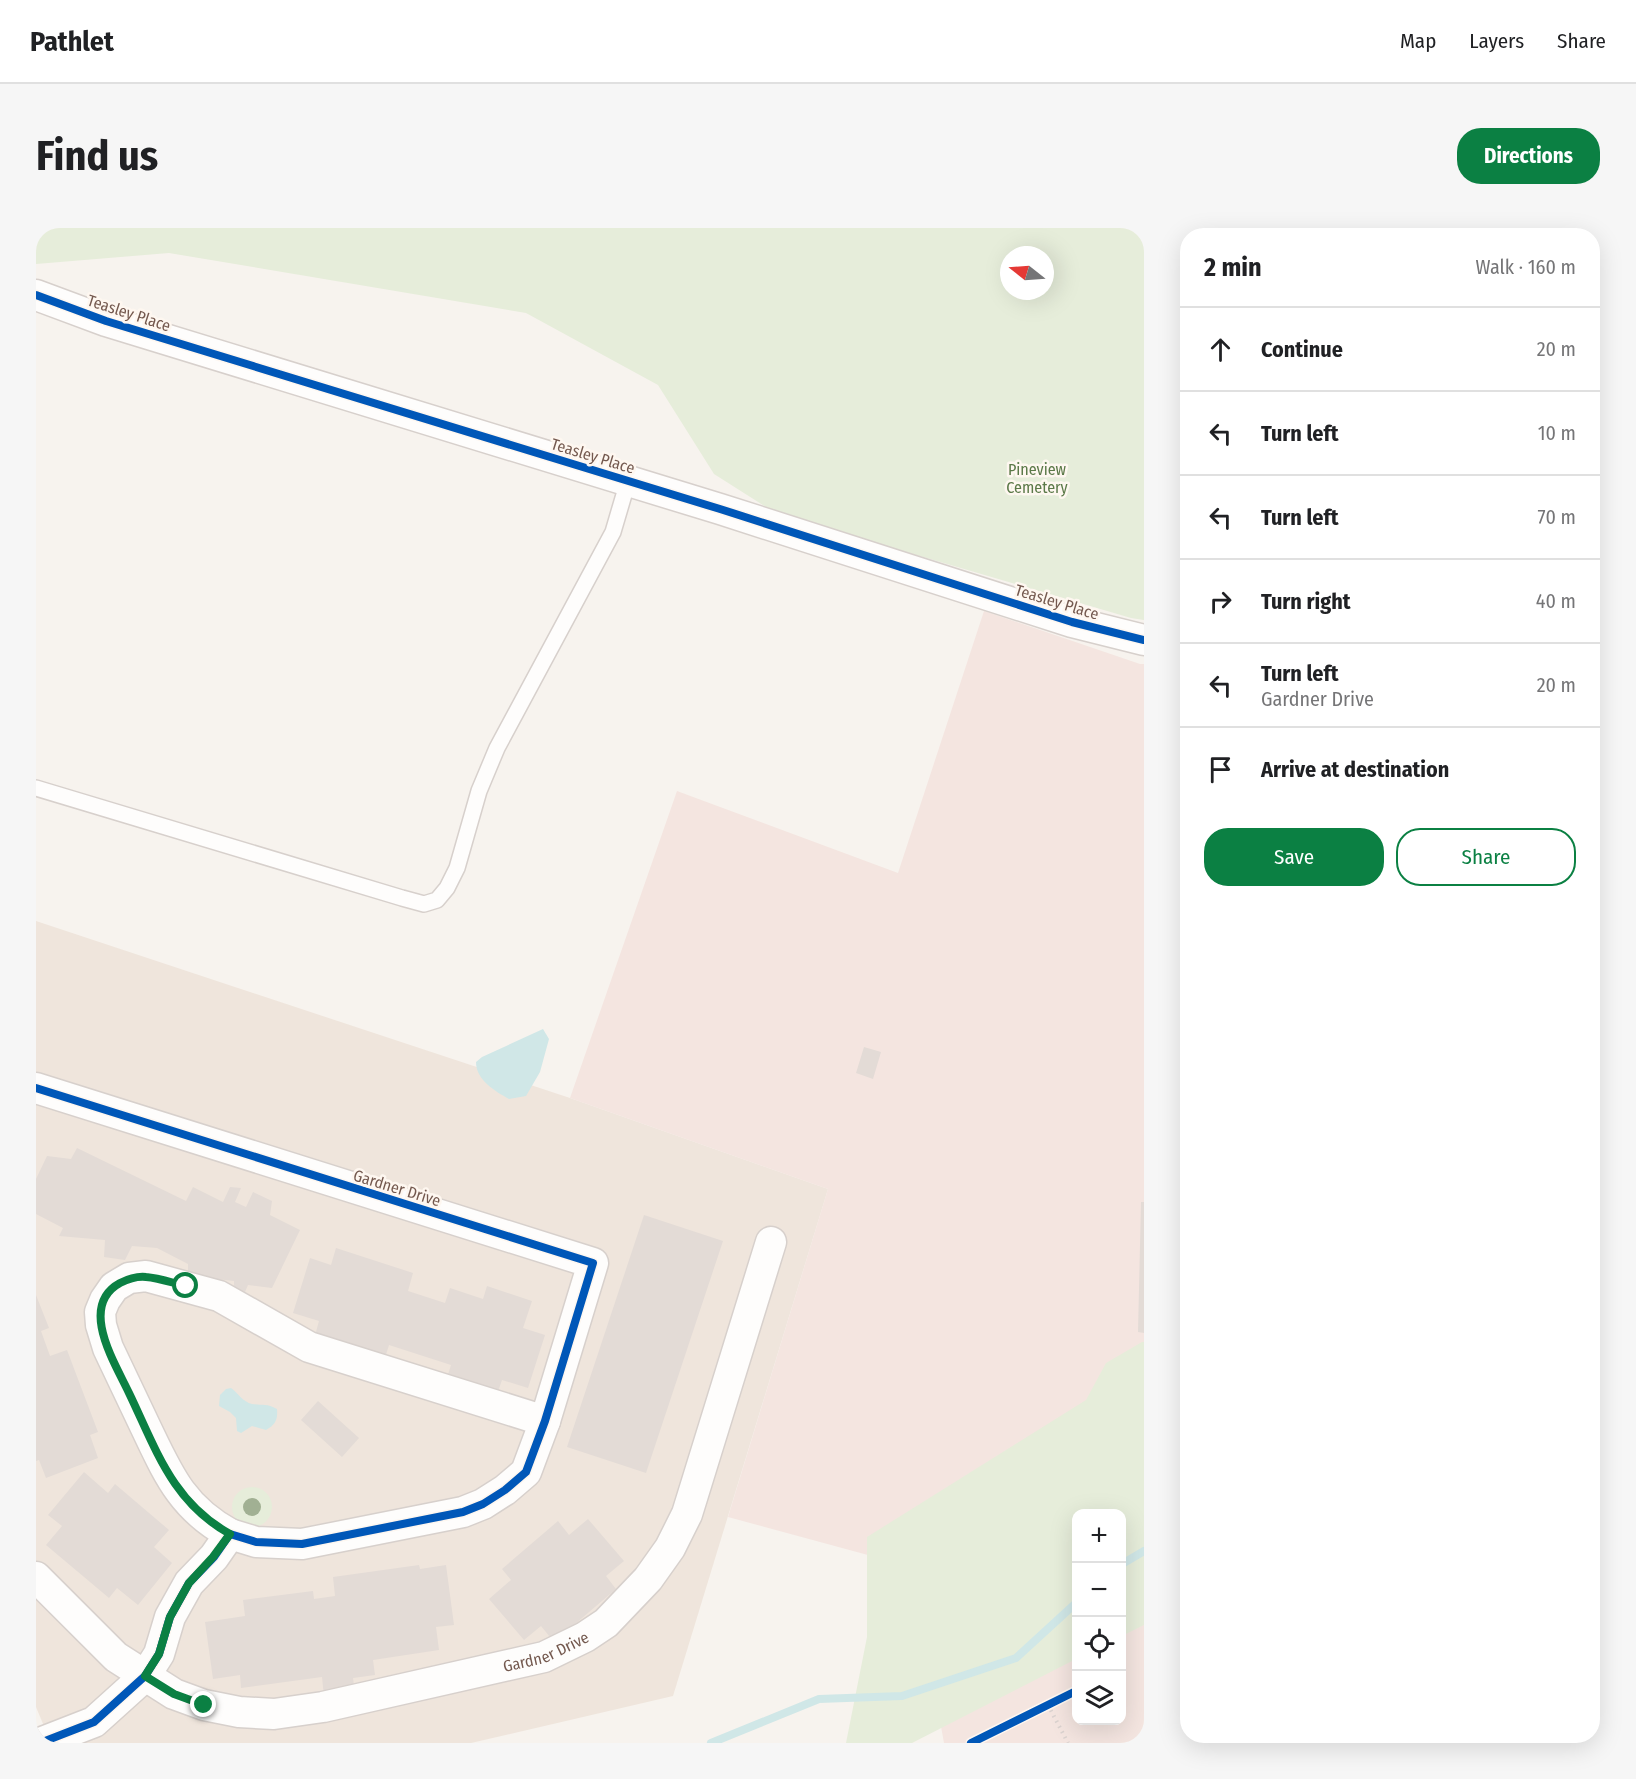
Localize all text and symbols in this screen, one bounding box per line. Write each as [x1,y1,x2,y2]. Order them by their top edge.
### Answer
text: Pathlet [30,25,114,58]
text: Map [1400,28,1436,54]
text: Layers [1469,28,1524,54]
text: Share [1557,28,1606,54]
button: Directions [1457,128,1600,184]
text: Find us [36,131,158,181]
north arrow [1000,246,1054,300]
text: 2 min [1204,252,1262,283]
text: Walk · 160 m [1476,255,1576,279]
street label: Teasley Place [85,291,173,335]
icon: ahead [1204,333,1237,366]
text: Continue [1261,336,1343,363]
text: 20 m [1537,337,1576,361]
icon: left [1204,417,1237,450]
text: Turn left [1261,420,1339,447]
text: 10 m [1538,421,1576,445]
street label: Teasley Place [549,434,637,478]
park label: Pineview Cemetery [1006,460,1069,497]
icon: left [1204,501,1237,534]
text: Turn left [1261,504,1339,531]
text: 70 m [1538,505,1576,529]
street label: Teasley Place [1013,580,1101,624]
icon: right [1204,585,1237,618]
text: Turn right [1261,588,1350,615]
text: 40 m [1536,589,1576,613]
text: Turn left [1261,660,1339,687]
icon: left [1204,669,1237,702]
text: 20 m [1537,673,1576,697]
text: Gardner Drive [1261,687,1374,711]
icon: arrive [1204,753,1237,786]
text: Arrive at destination [1261,756,1449,783]
button: Save [1204,828,1384,886]
button: Share [1396,828,1576,886]
street label: Gardner Drive [351,1166,443,1210]
route start [172,1272,198,1298]
map controls [1072,1509,1126,1725]
button: + [1072,1509,1126,1563]
button: − [1072,1563,1126,1617]
button: locate [1072,1617,1126,1671]
street label: Gardner Drive [501,1627,592,1676]
button: layers [1072,1671,1126,1725]
route end [190,1691,216,1717]

